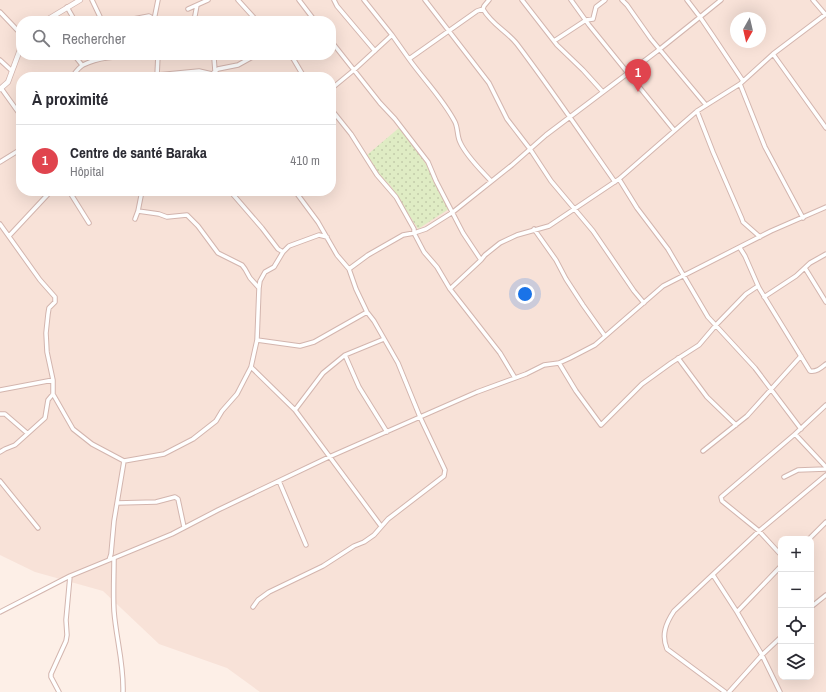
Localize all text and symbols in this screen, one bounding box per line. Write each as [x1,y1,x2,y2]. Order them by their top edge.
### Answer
north arrow [730,12,766,48]
search box [16,16,336,60]
icon: search [30,27,52,49]
text: Rechercher [62,28,126,49]
pin: 1 [625,59,651,92]
text: À proximité [32,87,108,110]
text: Centre de santé Baraka [70,142,207,163]
text: 1 [42,152,48,169]
text: 410 m [290,152,320,169]
text: Hôpital [70,163,104,180]
your location [515,284,535,304]
map controls [778,536,814,680]
button: + [778,536,814,572]
button: − [778,572,814,608]
button: locate [778,608,814,644]
button: layers [778,644,814,680]

